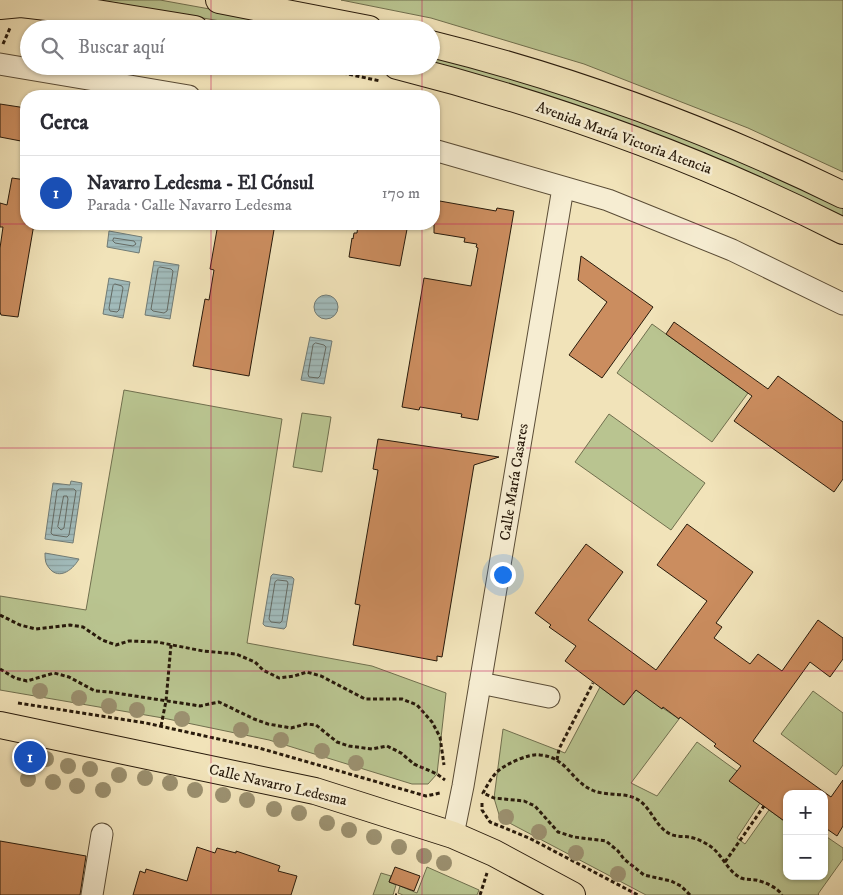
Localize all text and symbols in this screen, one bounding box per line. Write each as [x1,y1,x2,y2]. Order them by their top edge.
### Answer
search box [20,20,440,75]
icon: search [38,34,66,62]
text: Buscar aquí [78,36,164,59]
street label: Avenida María Victoria Atencia [533,97,715,179]
text: Cerca [40,110,88,136]
text: Navarro Ledesma - El Cónsul [87,172,314,195]
text: 1 [53,183,59,203]
text: 170 m [382,183,420,203]
text: Parada · Calle Navarro Ledesma [87,195,292,215]
street label: Calle María Casares [495,422,533,542]
your location [490,562,516,588]
pin: 1 [14,738,46,776]
street label: Calle Navarro Ledesma [207,760,349,810]
map controls [783,790,828,880]
button: + [783,790,828,835]
button: − [783,835,828,880]

